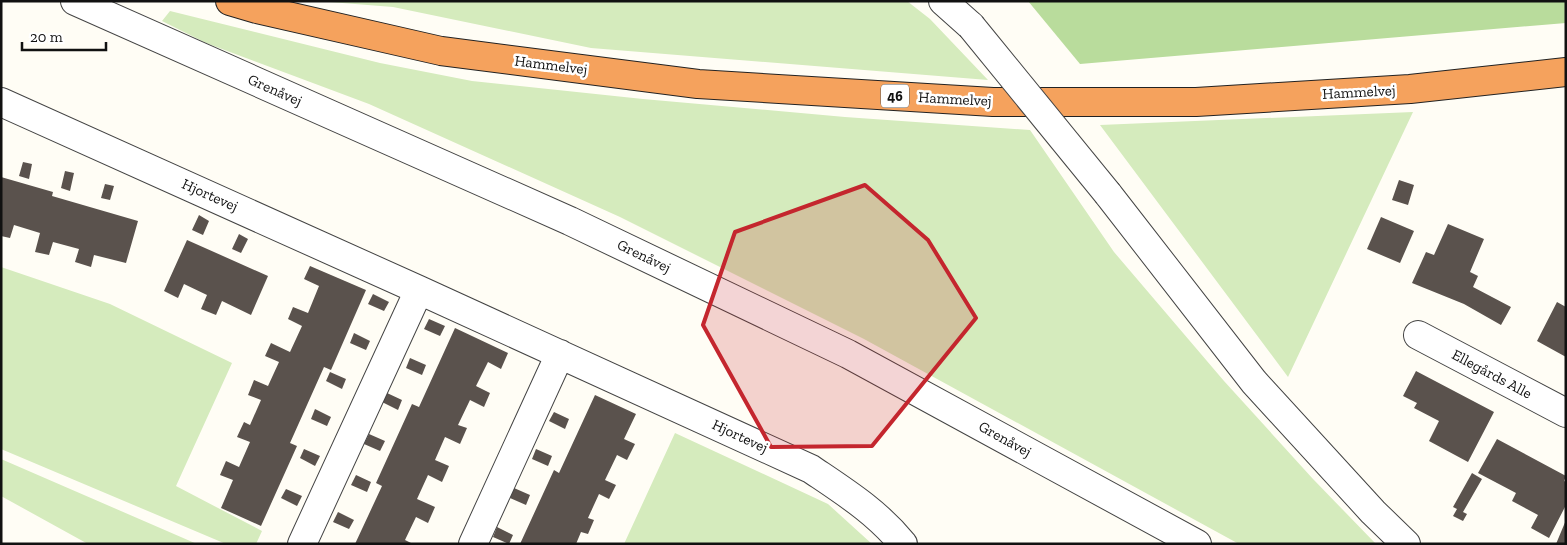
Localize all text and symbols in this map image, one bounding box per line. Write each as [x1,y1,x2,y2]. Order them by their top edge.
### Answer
scale bar [22,20,106,52]
text: 20 m [30,28,63,46]
street label: Hammelvej [513,52,589,78]
street label: Grenåvej [245,70,305,110]
street label: Hammelvej [1322,81,1396,103]
road number: 46 [881,84,909,108]
street label: Hammelvej [918,88,992,110]
street label: Hjortevej [179,175,241,215]
street label: Grenåvej [614,235,674,277]
street label: Ellegårds Alle [1449,345,1535,403]
street label: Hjortevej [709,415,771,457]
street label: Grenåvej [976,417,1034,461]

